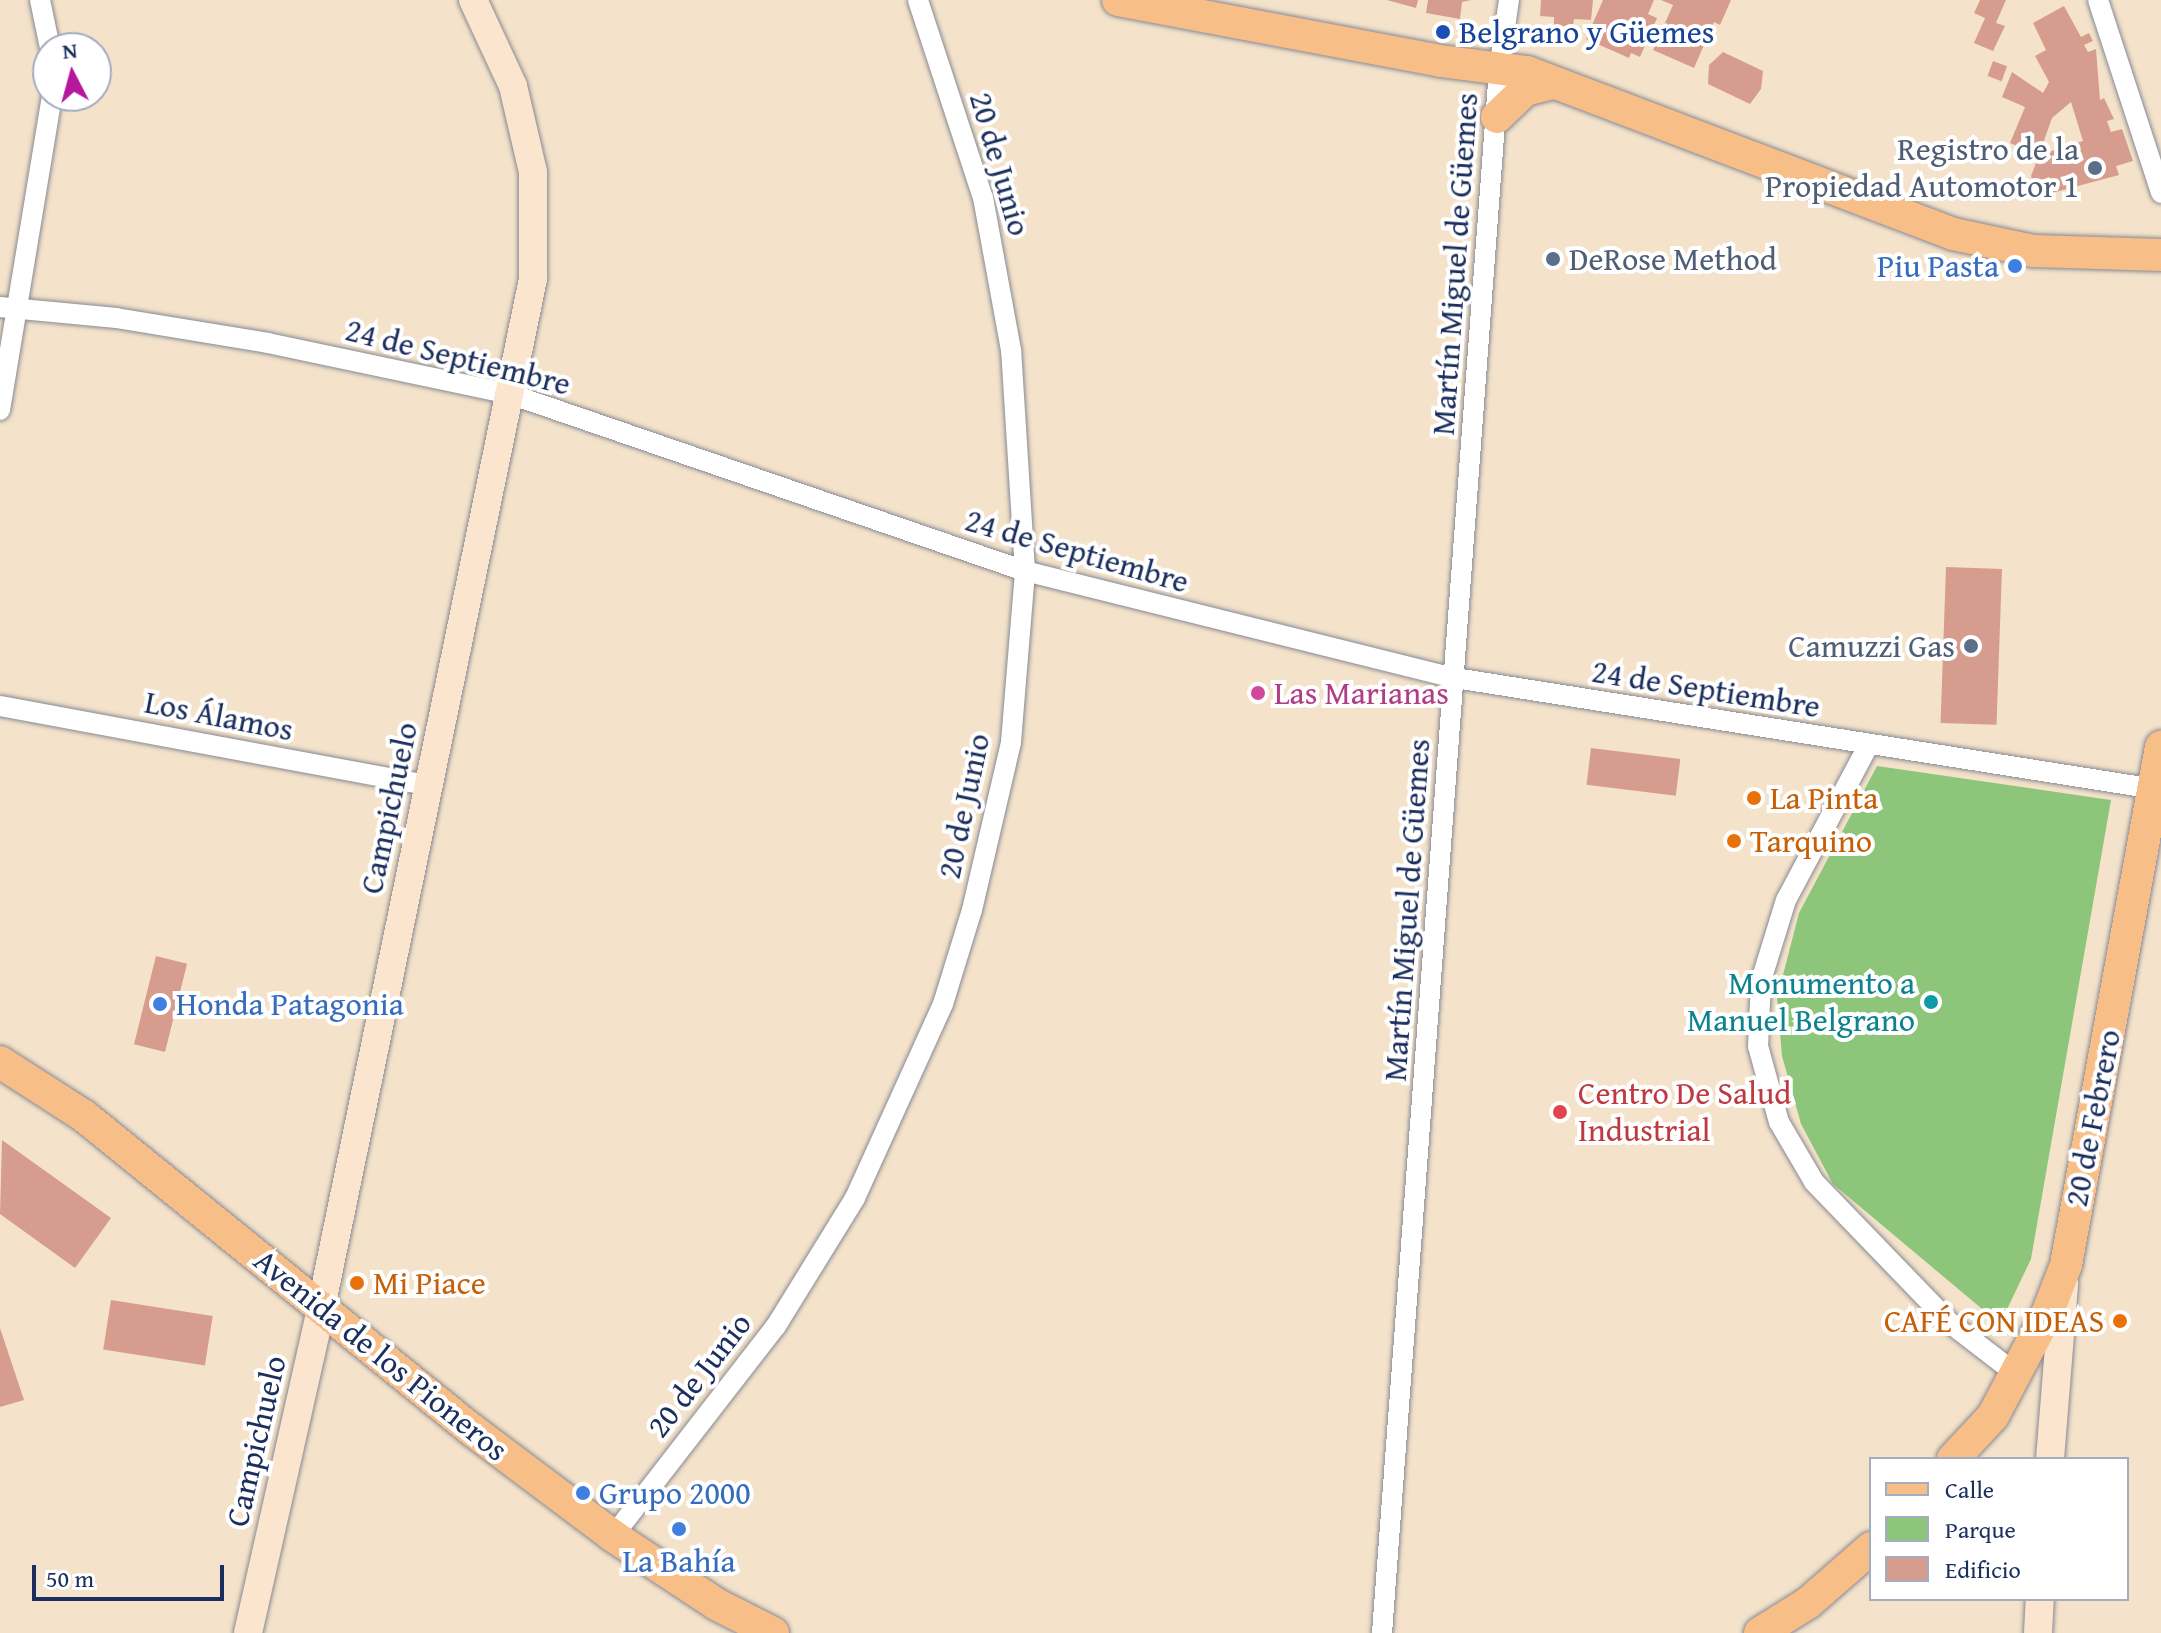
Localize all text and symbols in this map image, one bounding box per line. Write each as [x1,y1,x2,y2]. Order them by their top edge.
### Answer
place label: Belgrano y Güemes [1459,13,1714,51]
marker: Belgrano y Güemes [1434,23,1452,41]
north arrow [32,32,112,112]
text: N [61,33,79,67]
street label: 20 de Junio [961,88,1039,240]
street label: Martín Miguel de Güemes [1424,91,1486,437]
place label: Registro de la Propiedad Automotor 1 [1765,131,2079,206]
marker: Registro de la Propiedad Automotor 1 [2086,159,2104,177]
place label: DeRose Method [1569,240,1777,278]
place label: Piu Pasta [1877,247,1999,285]
marker: DeRose Method [1544,250,1562,268]
marker: Piu Pasta [2006,257,2024,275]
street label: 24 de Septiembre [341,310,575,404]
street label: 24 de Septiembre [961,501,1193,601]
place label: Camuzzi Gas [1788,627,1955,665]
marker: Camuzzi Gas [1962,637,1980,655]
street label: 24 de Septiembre [1589,652,1823,726]
place label: Las Marianas [1274,674,1449,712]
street label: Los Álamos [142,683,296,749]
marker: Las Marianas [1249,684,1267,702]
street label: Campichuelo [352,719,426,897]
street label: 20 de Junio [930,730,998,882]
street label: Martín Miguel de Güemes [1376,737,1438,1083]
place label: La Pinta [1770,779,1878,817]
marker: La Pinta [1745,789,1763,807]
place label: Tarquino [1750,822,1872,860]
marker: Tarquino [1725,832,1743,850]
place label: Monumento a Manuel Belgrano [1687,965,1915,1040]
place label: Honda Patagonia [176,985,404,1023]
marker: Monumento a Manuel Belgrano [1922,993,1940,1011]
marker: Honda Patagonia [151,995,169,1013]
street label: 20 de Febrero [2057,1026,2129,1210]
place label: Centro De Salud Industrial [1578,1075,1791,1150]
marker: Centro De Salud Industrial [1549,1101,1571,1123]
street label: Avenida de los Pioneros [246,1241,516,1469]
place label: Mi Piace [373,1264,486,1302]
marker: Mi Piace [348,1274,366,1292]
place label: CAFÉ CON IDEAS [1884,1302,2104,1340]
street label: 20 de Junio [638,1305,760,1445]
marker: CAFÉ CON IDEAS [2111,1312,2129,1330]
street label: Campichuelo [218,1352,294,1530]
legend [1869,1457,2129,1601]
text: Calle [1945,1472,1994,1507]
place label: Grupo 2000 [599,1474,751,1512]
marker: Grupo 2000 [574,1484,592,1502]
text: Parque [1945,1512,2016,1547]
marker: La Bahía [670,1520,688,1538]
place label: La Bahía [622,1542,736,1580]
scale bar [36,1549,228,1599]
text: Edificio [1945,1552,2021,1587]
text: 50 m [46,1561,94,1596]

